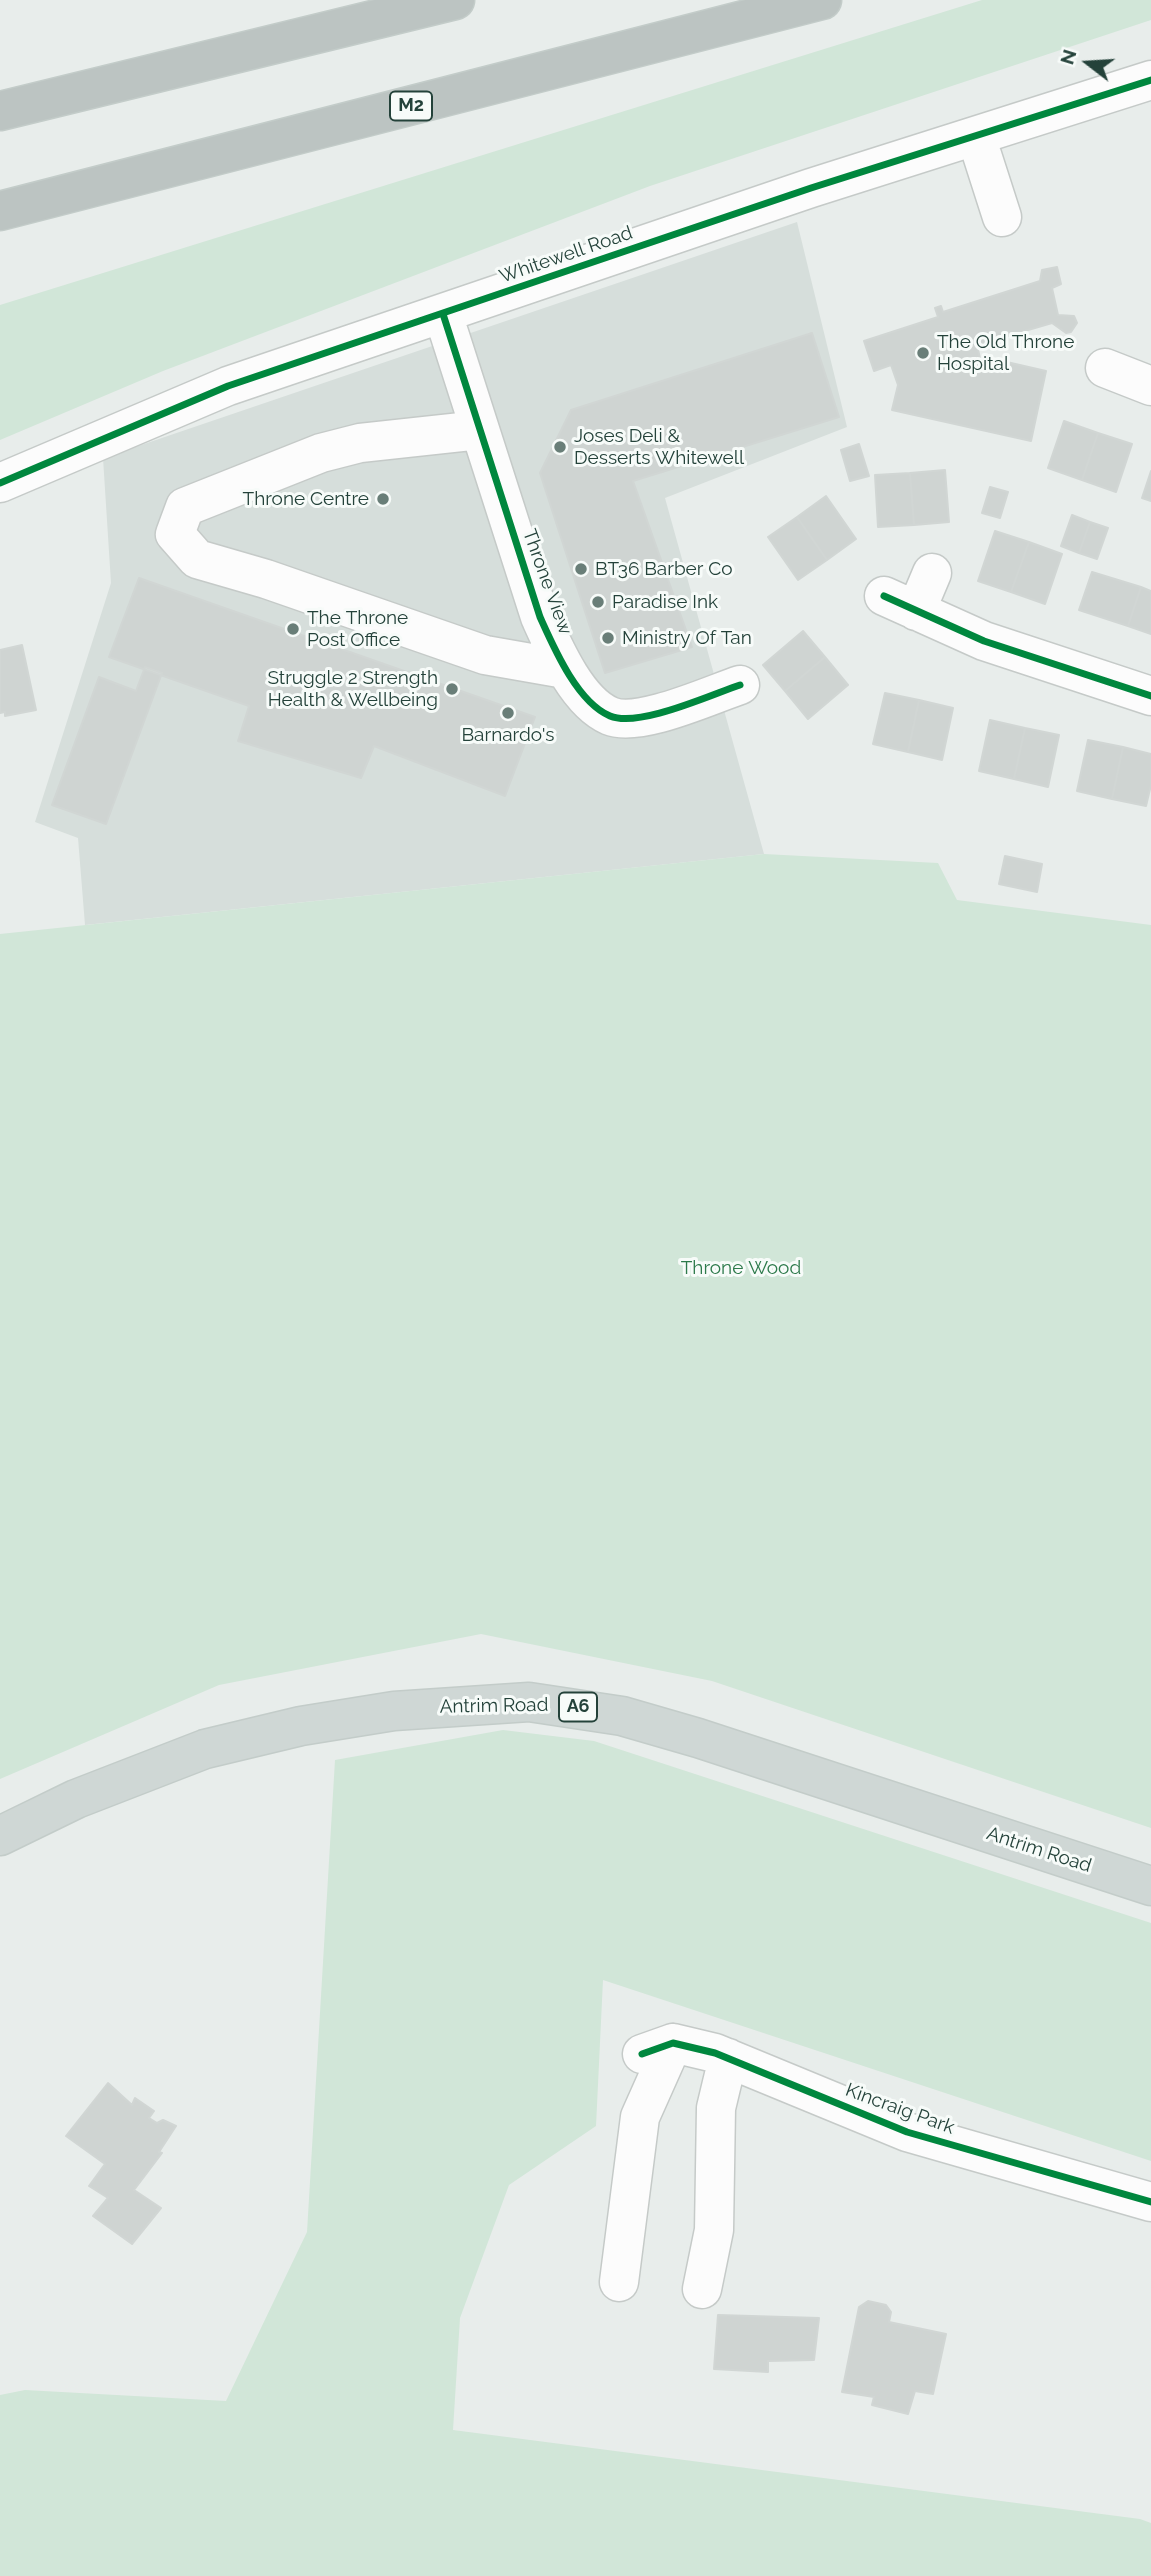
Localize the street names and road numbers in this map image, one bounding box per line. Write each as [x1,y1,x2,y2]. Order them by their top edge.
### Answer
road number: M2 [390,92,432,120]
street label: Whitewell Road [496,222,636,288]
street label: Throne View [517,526,577,638]
road number: A6 [559,1692,597,1722]
street label: Antrim Road [439,1694,549,1718]
street label: Antrim Road [984,1822,1094,1878]
street label: Kincraig Park [842,2079,958,2139]

